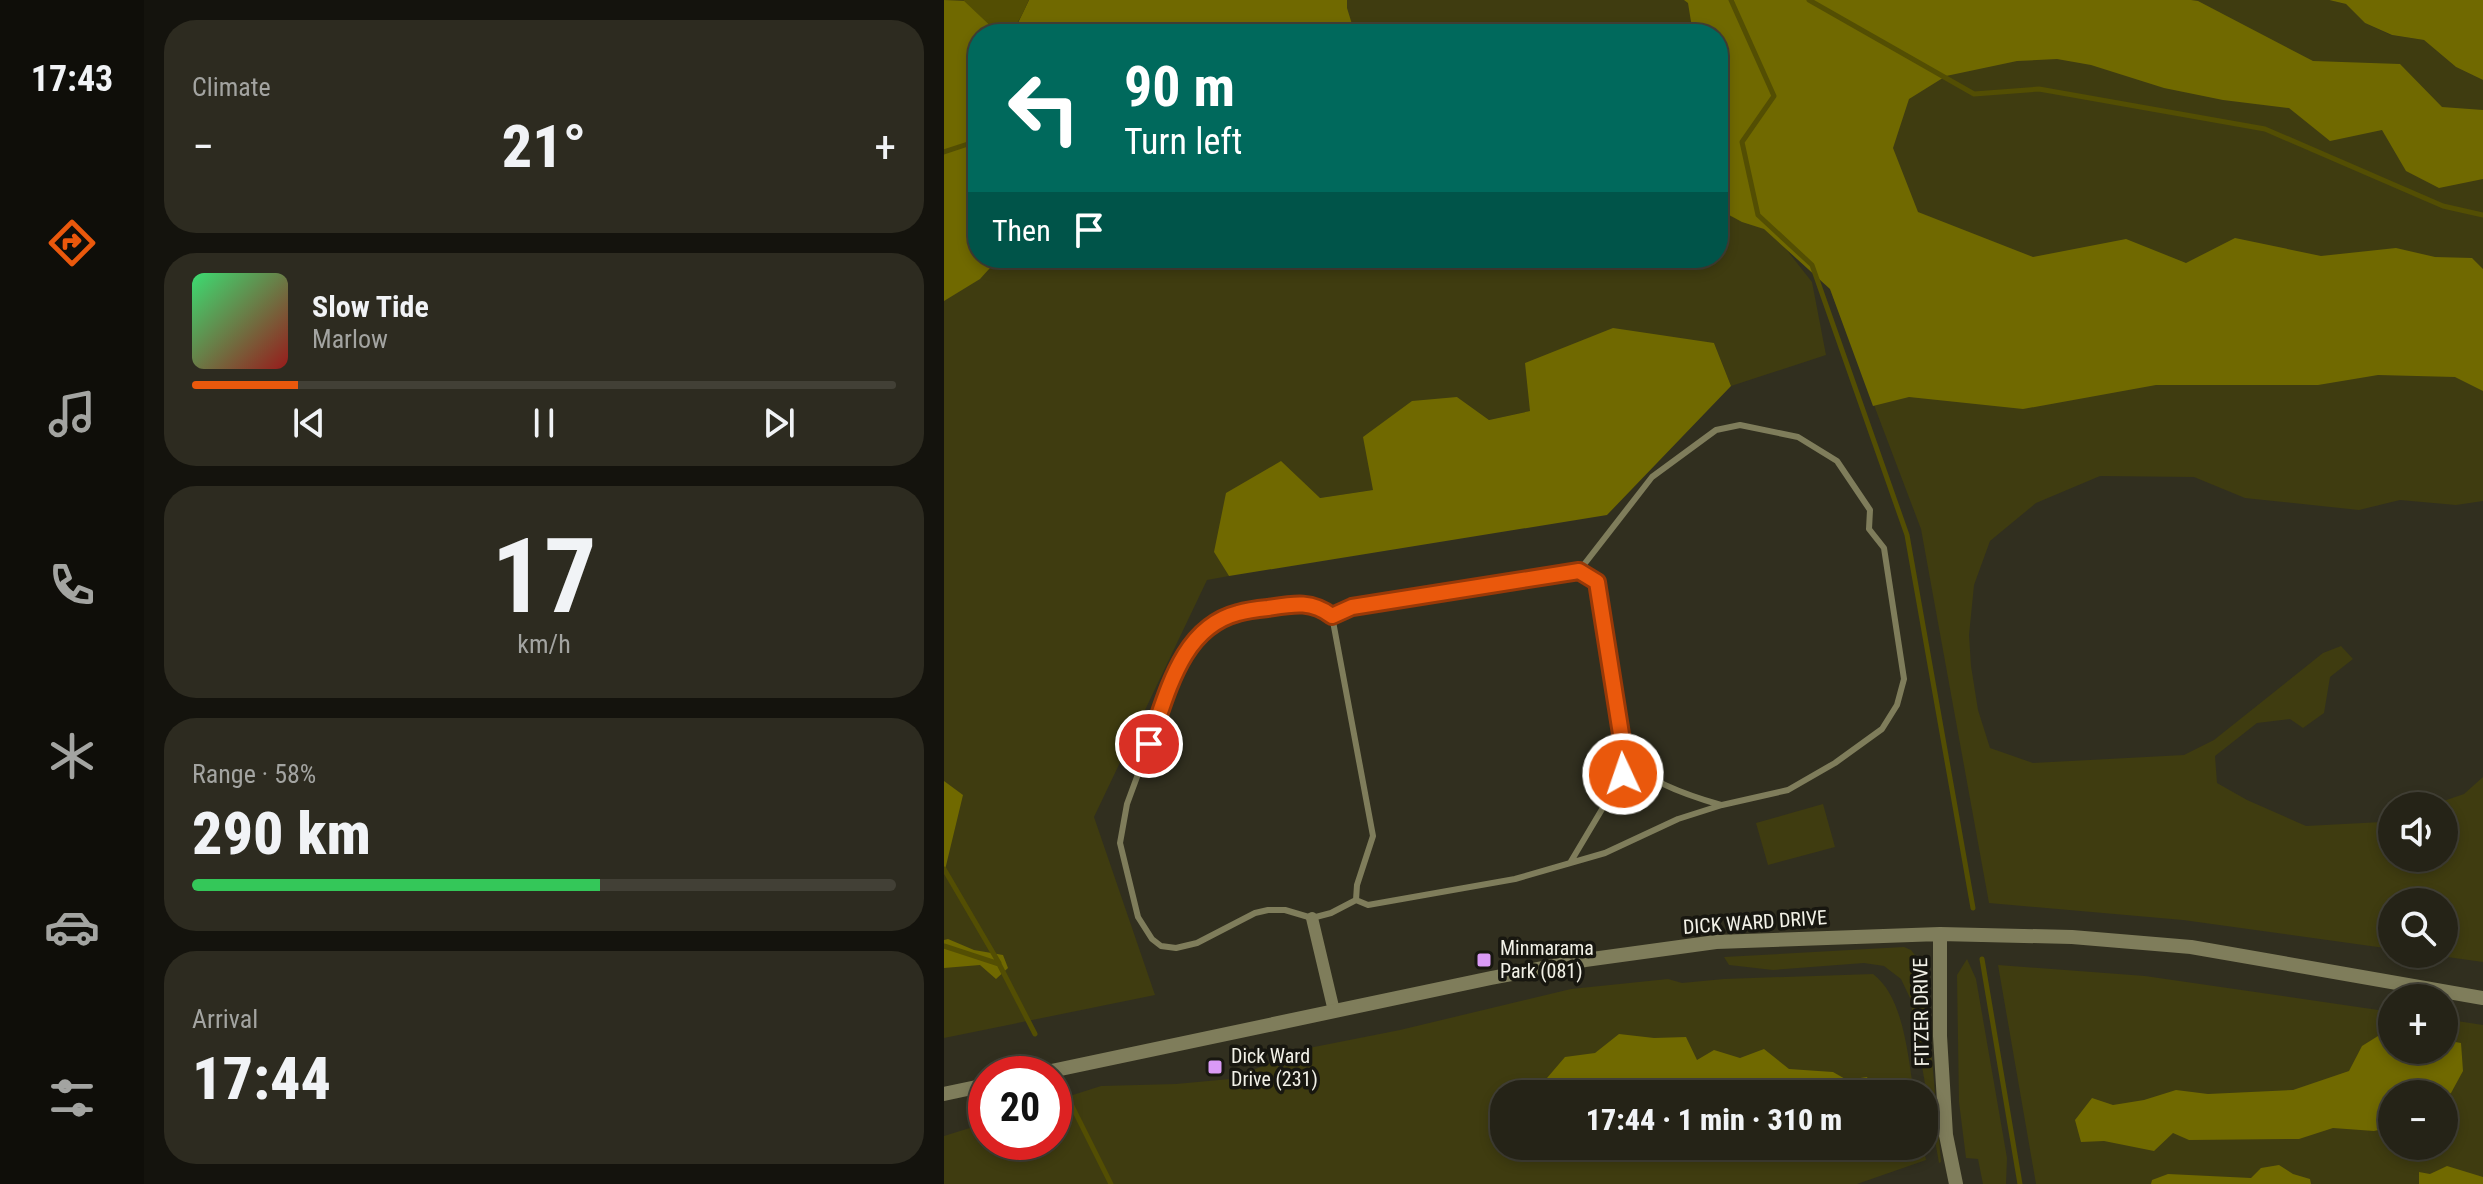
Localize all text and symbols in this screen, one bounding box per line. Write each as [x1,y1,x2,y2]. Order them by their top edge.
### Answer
text: 90 m [1124,54,1235,120]
icon: left [992,56,1096,160]
text: 17:43 [31,58,113,100]
text: Climate [192,72,271,102]
text: 21° [502,111,586,182]
text: − [192,121,214,173]
text: + [874,121,896,173]
text: Turn left [1124,121,1242,163]
icon: arrive [1067,208,1111,252]
text: Then [992,213,1051,248]
icon: directions [44,215,100,271]
text: Slow Tide [312,289,429,324]
text: Marlow [312,324,388,354]
icon: music [44,386,100,442]
icon: previous [287,401,331,445]
icon: pause [522,401,566,445]
icon: next [757,401,801,445]
text: 17 [491,516,597,637]
icon: phone [44,557,100,613]
text: km/h [517,629,571,659]
pin [1115,710,1183,778]
icon: arrive [1127,722,1171,766]
icon: climate [44,728,100,784]
position arrow [1581,732,1665,816]
text: Range · 58% [192,759,316,789]
map controls [2378,792,2458,1160]
button: sound [2378,792,2458,872]
text: 290 km [192,798,371,869]
button: search [2378,888,2458,968]
icon: car [44,899,100,955]
street label: DICK WARD DRIVE [1682,905,1828,939]
place label: Minmarama Park (081) [1500,936,1594,983]
marker: Minmarama Park (081) [1475,951,1493,969]
street label: FITZER DRIVE [1908,957,1934,1066]
button: + [2378,984,2458,1064]
text: Arrival [192,1004,258,1034]
text: 17:44 [192,1043,331,1114]
place label: Dick Ward Drive (231) [1231,1044,1318,1091]
speed limit sign: 20 [968,1056,1072,1160]
marker: Dick Ward Drive (231) [1206,1058,1224,1076]
icon: filters [44,1070,100,1126]
button: − [2378,1080,2458,1160]
text: 17:44 · 1 min · 310 m [1586,1102,1842,1137]

